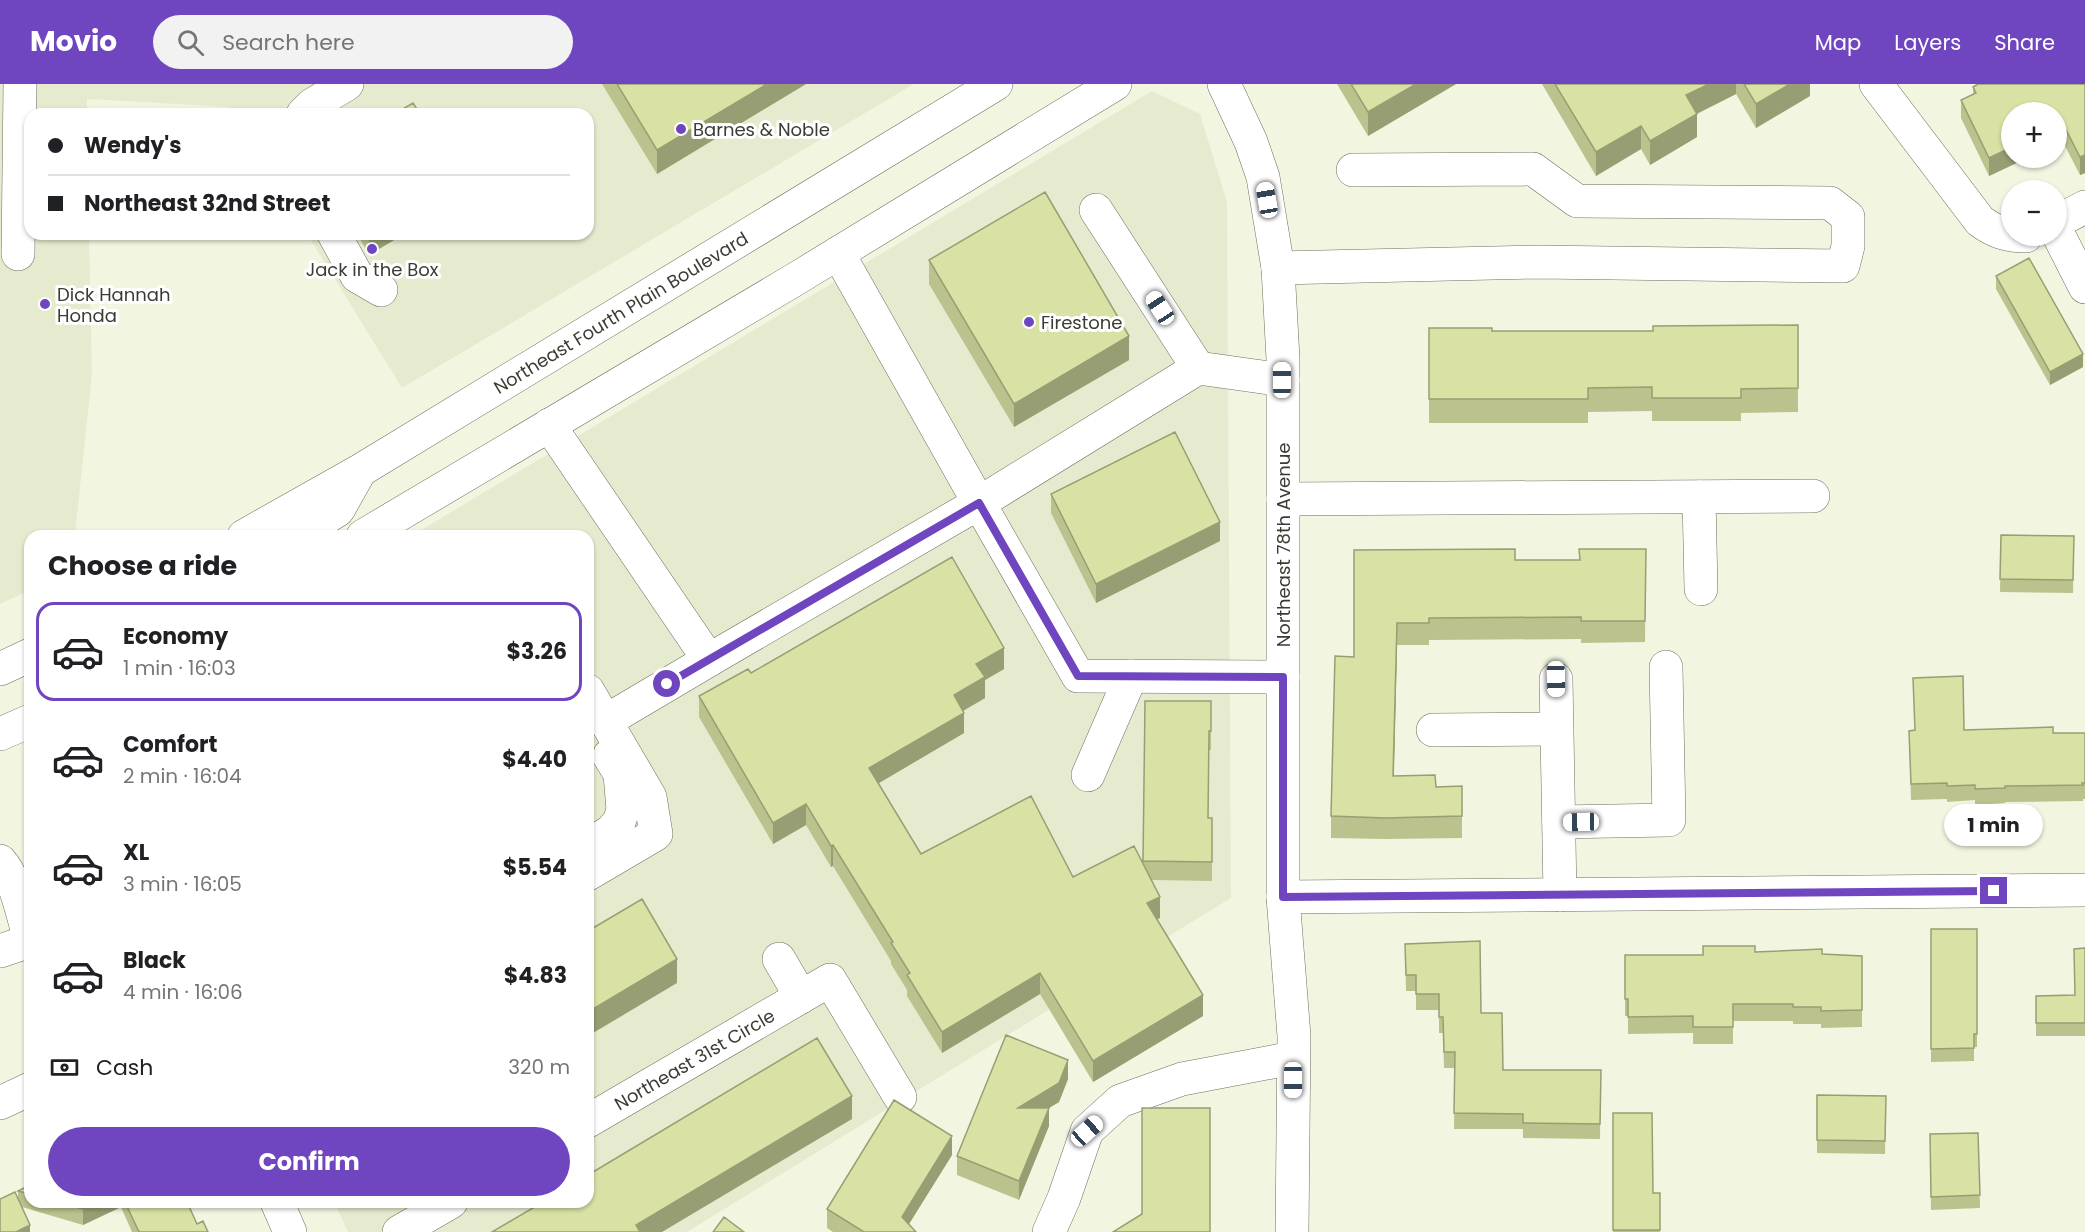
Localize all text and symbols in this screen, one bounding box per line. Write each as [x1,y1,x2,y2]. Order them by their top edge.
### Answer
search box [153,15,573,69]
text: Movio [30,22,117,61]
icon: search [174,26,207,59]
text: Search here [222,27,355,58]
text: Map [1815,28,1861,57]
text: Layers [1894,28,1961,57]
text: Share [1994,28,2055,57]
map controls [2001,102,2067,246]
button: + [2001,102,2067,168]
place label: Barnes & Noble [693,117,830,142]
marker: Barnes & Noble [674,122,688,136]
text: Wendy's [84,130,182,161]
button: − [2001,180,2067,246]
car [1255,181,1279,219]
text: Northeast 32nd Street [84,188,330,219]
street label: Northeast Fourth Plain Boulevard [489,225,752,399]
marker: Jack in the Box [365,242,379,256]
place label: Jack in the Box [306,257,439,282]
place label: Dick Hannah Honda [57,282,171,328]
car [1143,288,1177,328]
marker: Dick Hannah Honda [38,297,52,311]
place label: Firestone [1041,310,1123,335]
marker: Firestone [1022,315,1036,329]
car [1273,362,1291,398]
street label: Northeast 78th Avenue [1271,443,1296,647]
text: Choose a ride [48,547,237,584]
text: Economy [123,621,228,652]
icon: car [51,625,105,679]
text: $3.26 [506,636,567,667]
text: 1 min · 16:03 [123,654,236,682]
car [1547,661,1565,697]
route start [653,670,680,697]
text: Comfort [123,729,217,760]
icon: car [51,733,105,787]
text: $4.40 [502,744,567,775]
text: 2 min · 16:04 [123,762,242,790]
callout: 1 min [1944,804,2044,846]
text: 1 min [1967,811,2020,839]
car [1563,813,1599,831]
text: XL [123,837,149,868]
icon: car [51,841,105,895]
text: $5.54 [503,852,567,883]
text: 3 min · 16:05 [123,870,242,898]
route end [1980,877,2007,904]
text: Black [123,945,186,976]
icon: car [51,949,105,1003]
text: $4.83 [504,960,567,991]
text: 4 min · 16:06 [123,978,243,1006]
street label: Northeast 31st Circle [609,1002,779,1116]
icon: cash [48,1051,81,1084]
text: Cash [96,1052,153,1083]
text: 320 m [508,1053,570,1081]
car [1284,1062,1302,1098]
car [1068,1112,1106,1150]
button: Confirm [48,1127,570,1196]

